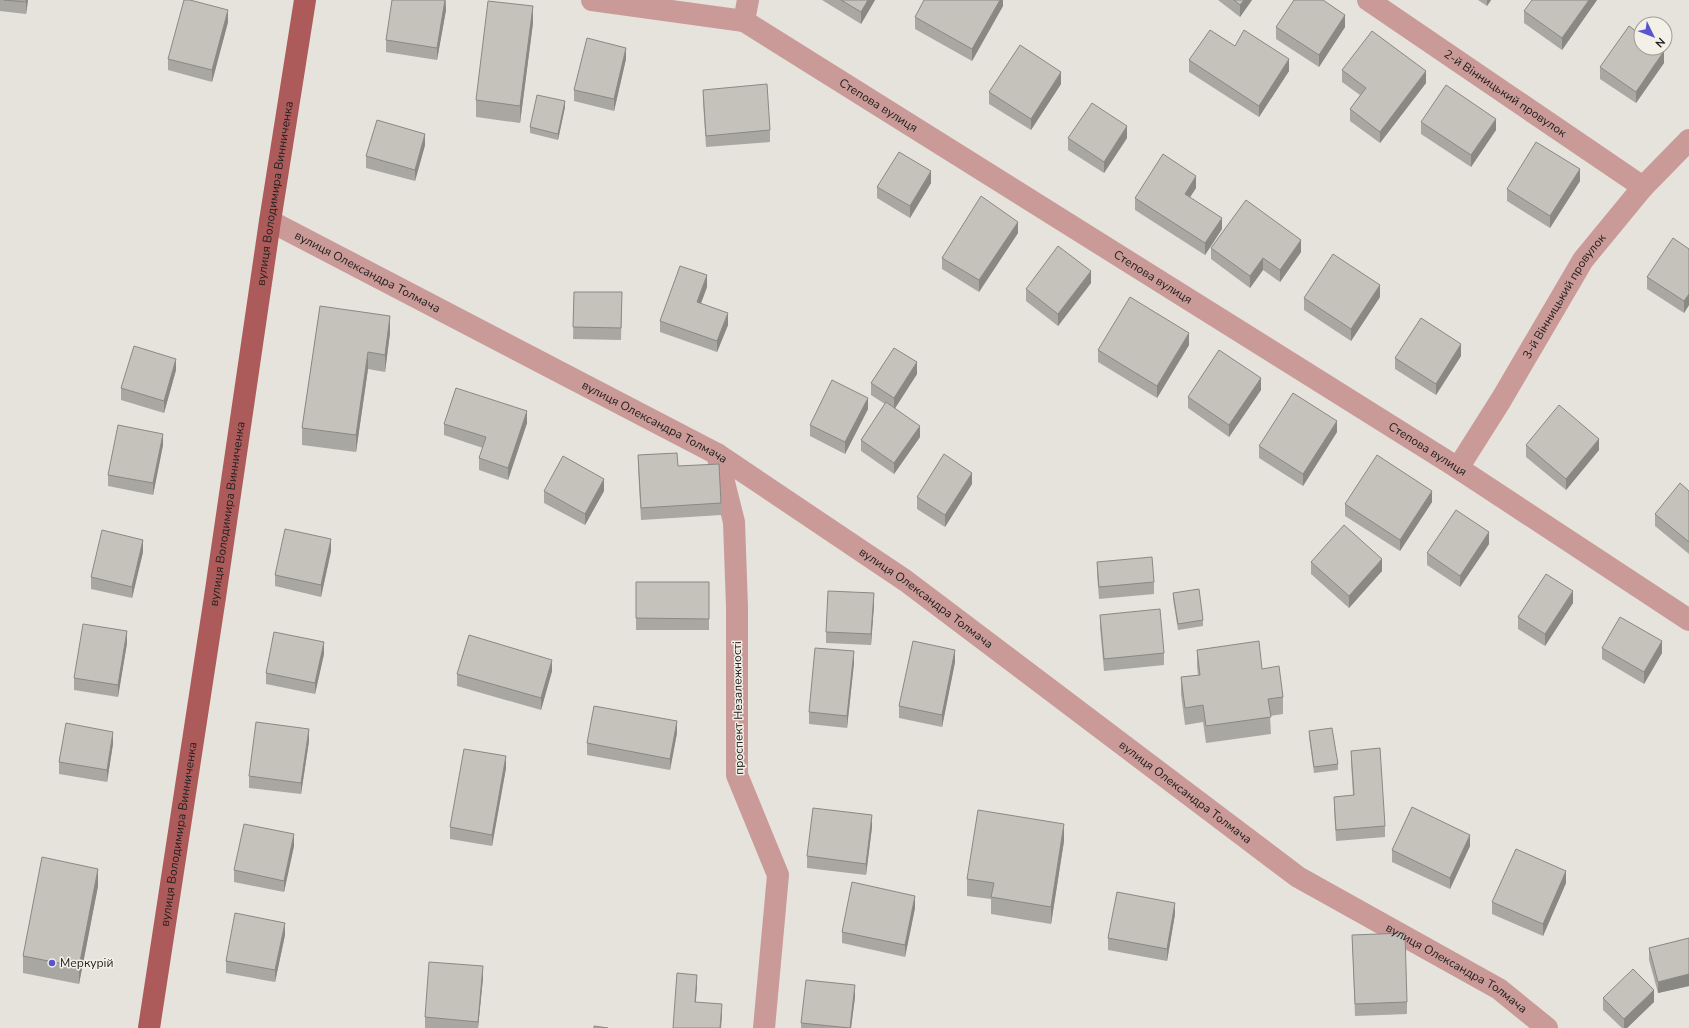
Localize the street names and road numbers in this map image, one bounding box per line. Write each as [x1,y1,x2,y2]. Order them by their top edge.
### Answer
street label: 2-й Вінницький провулок [1441,46,1570,141]
street label: Степова вулиця [836,74,921,136]
street label: вулиця Володимира Винниченка [253,100,297,287]
street label: вулиця Олександра Толмача [292,227,443,316]
street label: 3-й Вінницький провулок [1519,230,1610,362]
street label: Степова вулиця [1111,246,1195,308]
street label: вулиця Олександра Толмача [579,377,731,467]
street label: Степова вулиця [1385,418,1470,480]
street label: вулиця Володимира Винниченка [206,420,249,607]
street label: вулиця Олександра Толмача [856,544,997,652]
street label: проспект Незалежності [729,641,747,775]
street label: вулиця Олександра Толмача [1116,737,1255,847]
street label: вулиця Володимира Винниченка [157,741,201,928]
street label: вулиця Олександра Толмача [1383,920,1531,1017]

